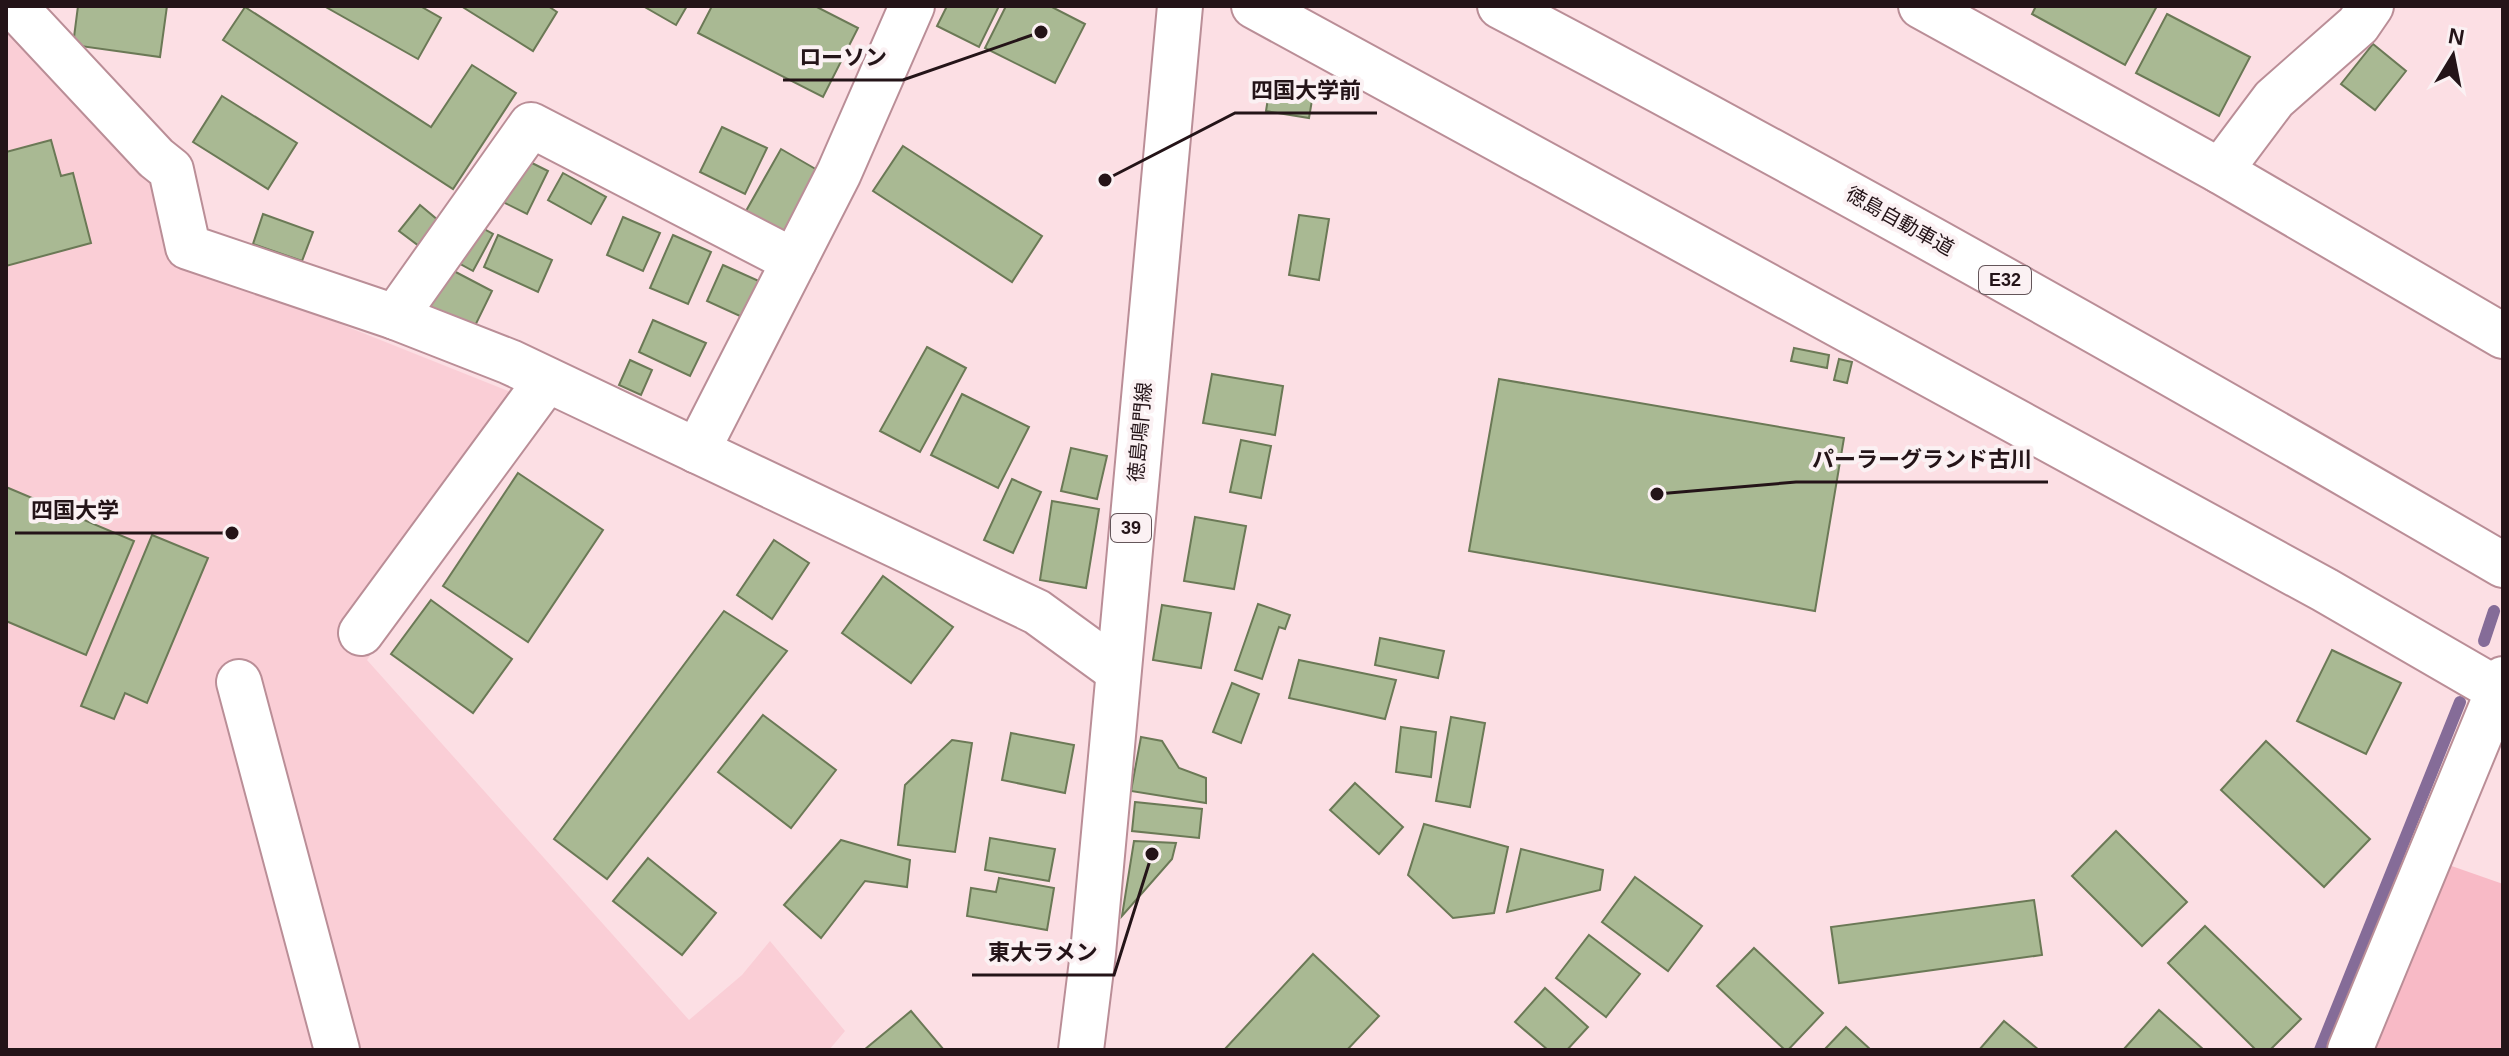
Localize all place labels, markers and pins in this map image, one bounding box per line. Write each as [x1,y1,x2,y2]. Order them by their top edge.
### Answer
callout: ローソン [783,34,903,80]
callout: 四国大学前 [1235,67,1377,113]
callout: パーラーグランド古川 [1796,436,2048,482]
callout: 四国大学 [15,487,135,533]
callout: 東大ラメン [972,929,1114,975]

